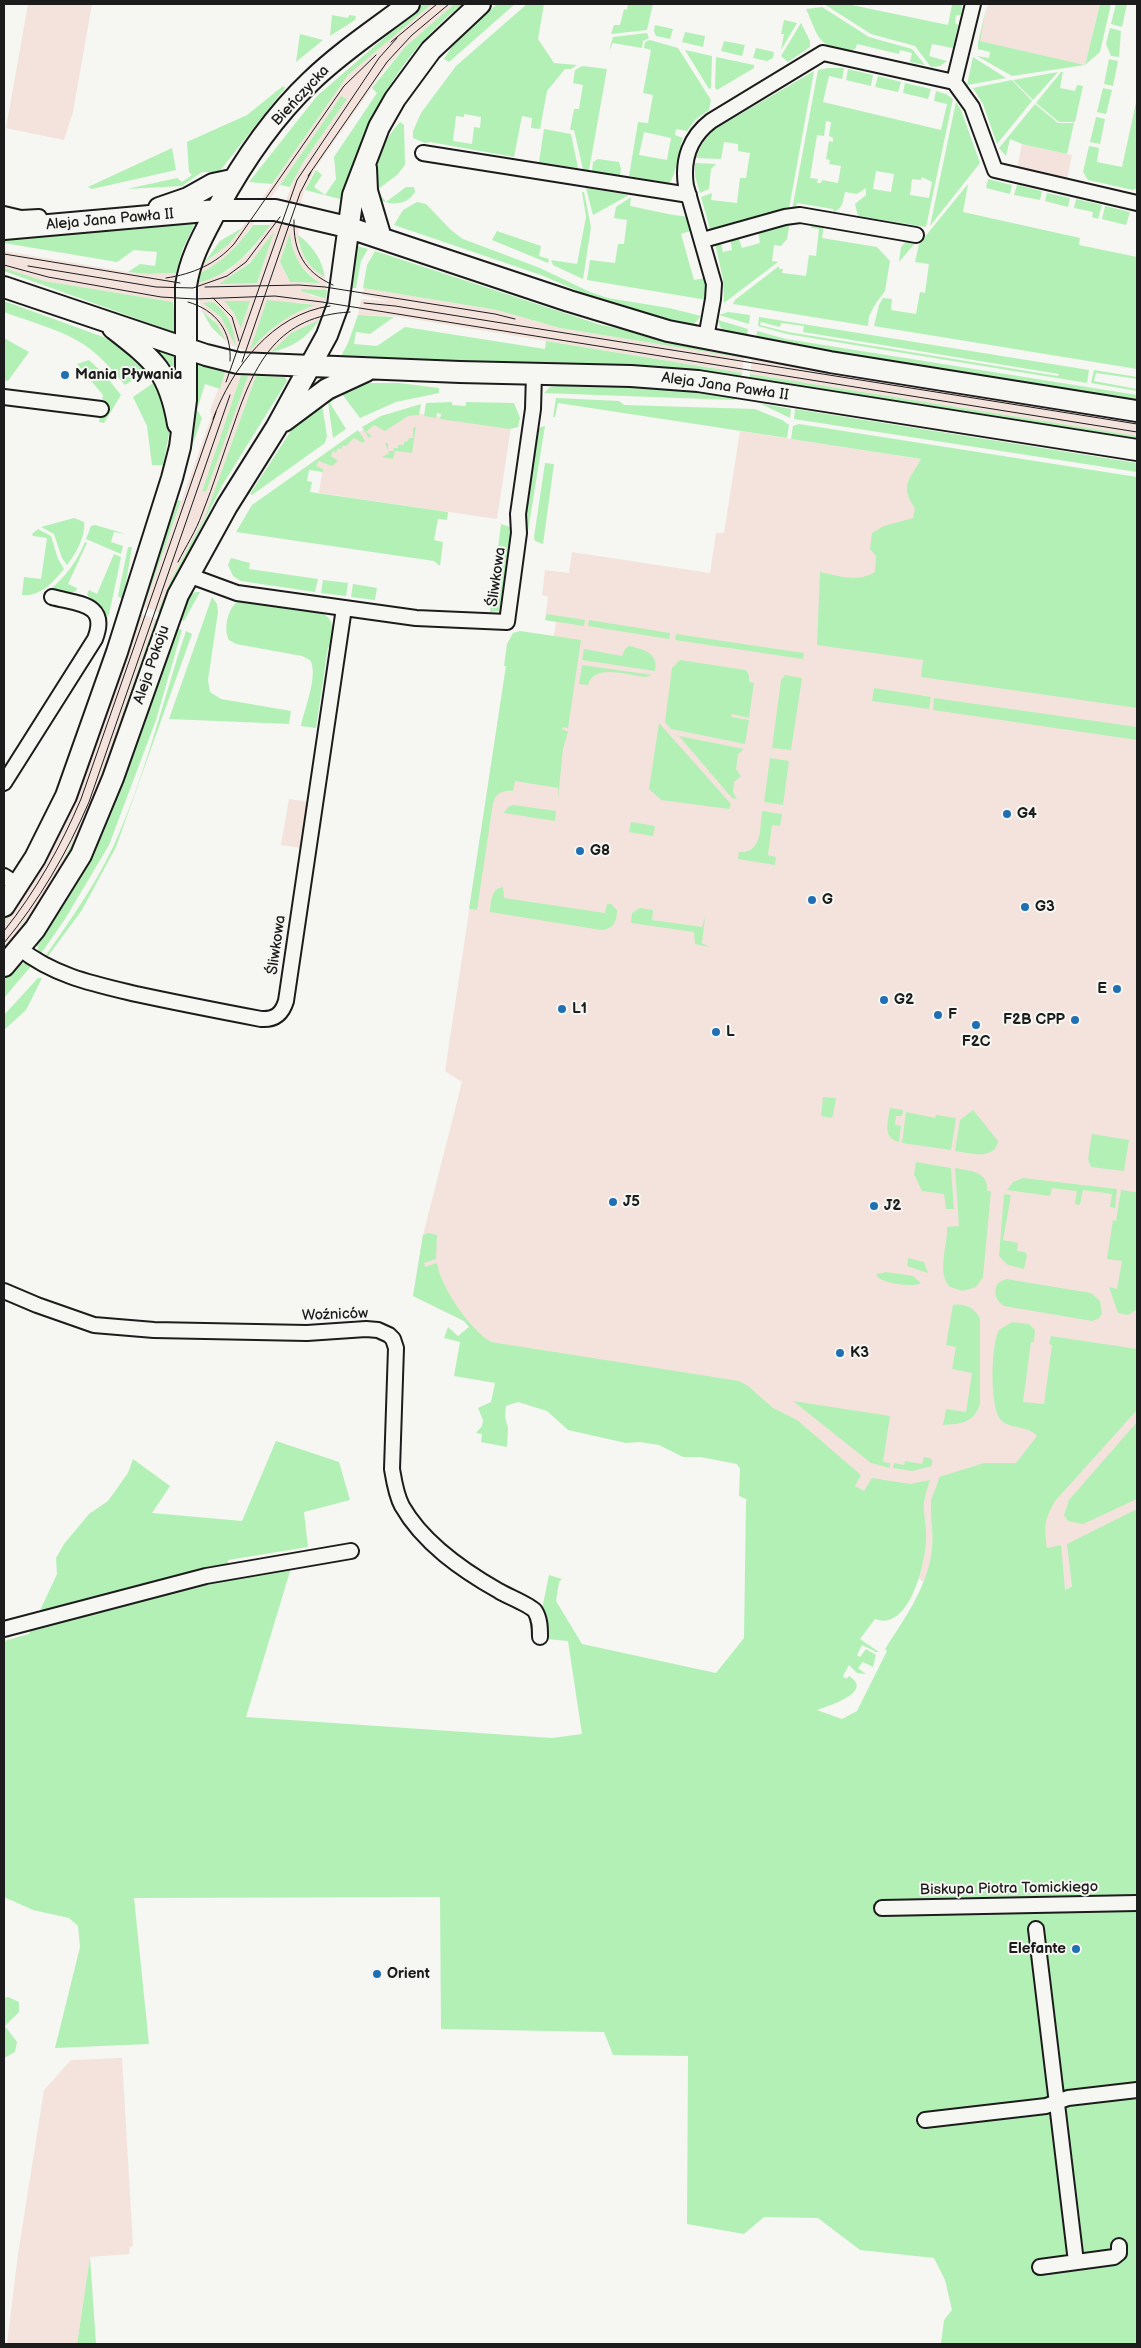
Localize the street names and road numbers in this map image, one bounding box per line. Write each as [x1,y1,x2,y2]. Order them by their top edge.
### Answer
street label: Bieńczycka [269,62,333,130]
street label: Aleja Jana Pawła II [45,205,175,235]
street label: Aleja Jana Pawła II [660,369,790,405]
street label: Śliwkowa [484,546,510,608]
street label: Aleja Pokoju [130,623,174,707]
street label: Śliwkowa [264,914,290,976]
street label: Woźniców [301,1305,369,1325]
street label: Biskupa Piotra Tomickiego [920,1878,1098,1900]

